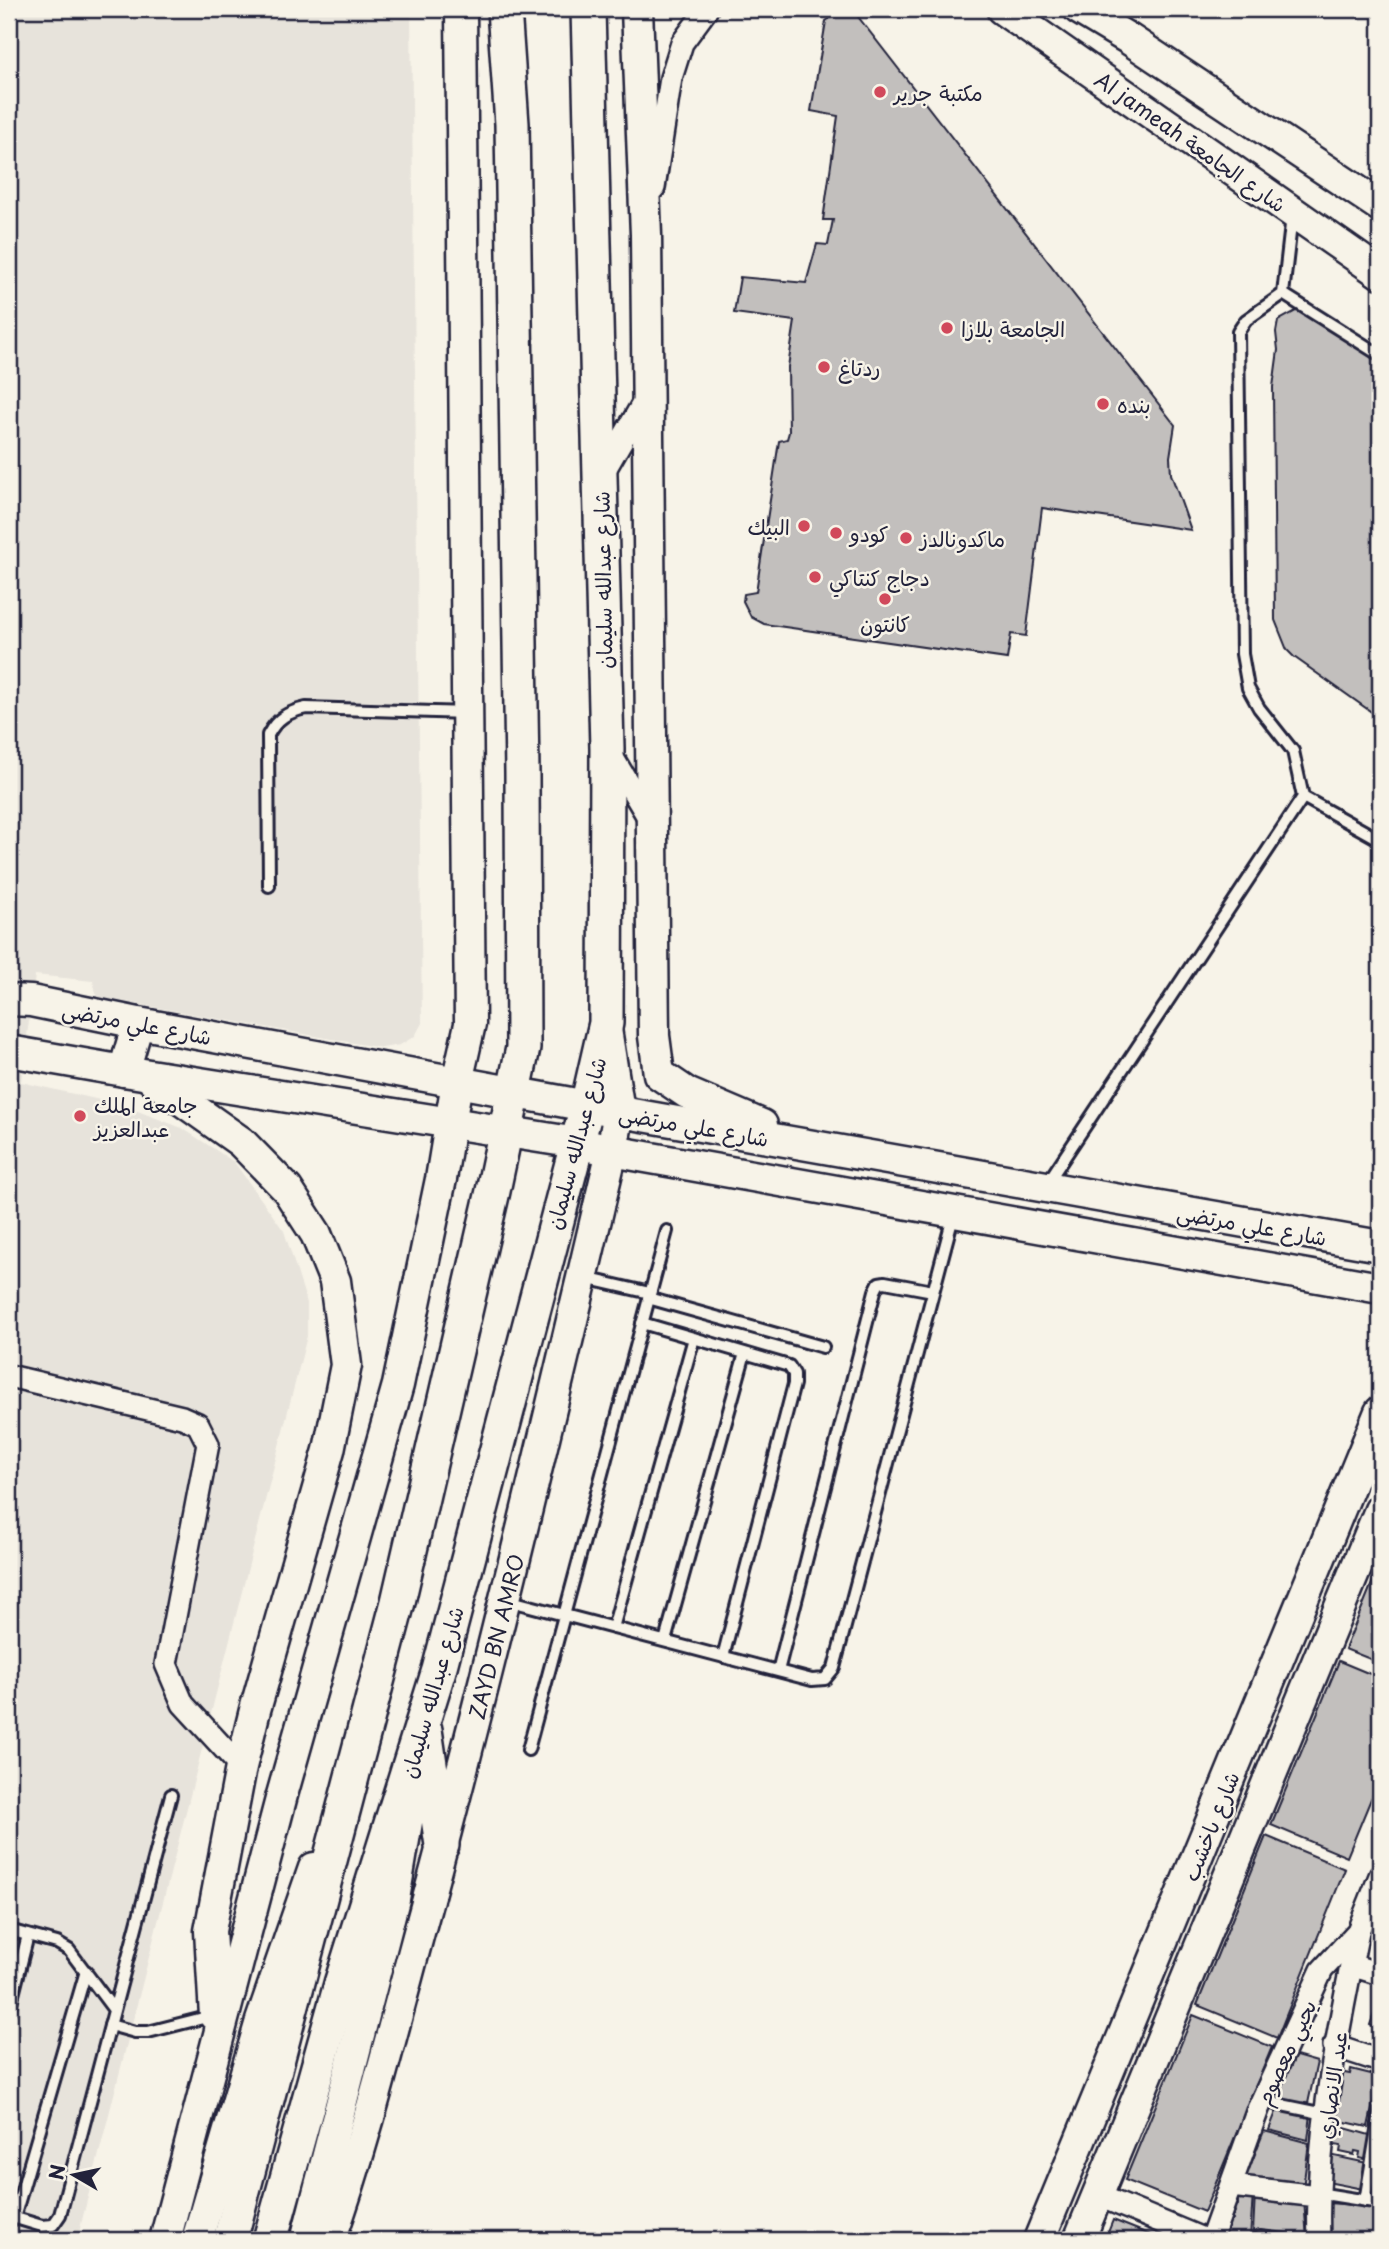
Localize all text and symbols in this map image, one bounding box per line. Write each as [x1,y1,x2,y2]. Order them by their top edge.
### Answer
street label: Al jameah شارع الجامعة [1088,63,1293,220]
place label: مكتبة جرير [892,76,983,108]
marker: مكتبة جرير [872,84,888,100]
place label: الجامعة بلازا [961,312,1065,344]
marker: الجامعة بلازا [939,320,955,336]
place label: ردتاغ [838,351,881,384]
marker: ردتاغ [816,359,832,375]
place label: بنده [1117,388,1151,420]
marker: بنده [1095,396,1111,412]
street label: شارع عبدالله سليمان [584,491,621,669]
place label: البيك [748,510,790,542]
place label: كودو [848,517,888,549]
marker: البيك [796,518,812,534]
place label: ماكدونالدز [918,522,1005,554]
marker: كودو [828,525,844,541]
marker: ماكدونالدز [898,530,914,546]
place label: دجاج كنتاكي [829,561,930,598]
marker: دجاج كنتاكي [807,569,823,585]
marker: كانتون [877,591,893,607]
place label: كانتون [860,607,910,639]
street label: شارع علي مرتضى [59,992,214,1057]
street label: شارع عبدالله سليمان [537,1053,614,1233]
place label: جامعة الملك عبدالعزيز [92,1088,198,1144]
street label: شارع علي مرتضى [616,1096,771,1159]
marker: جامعة الملك عبدالعزيز [72,1108,88,1124]
street label: شارع علي مرتضى [1174,1195,1329,1258]
street label: ZAYD BN AMRO [459,1551,531,1722]
street label: شارع عبدالله سليمان [391,1602,472,1782]
street label: شارع باخشب [1174,1766,1247,1886]
street label: يحيي معصوم [1247,1994,1328,2112]
street label: عيد الانصاري [1308,2029,1355,2141]
north arrow [38,2140,108,2210]
text: N [41,2163,71,2182]

